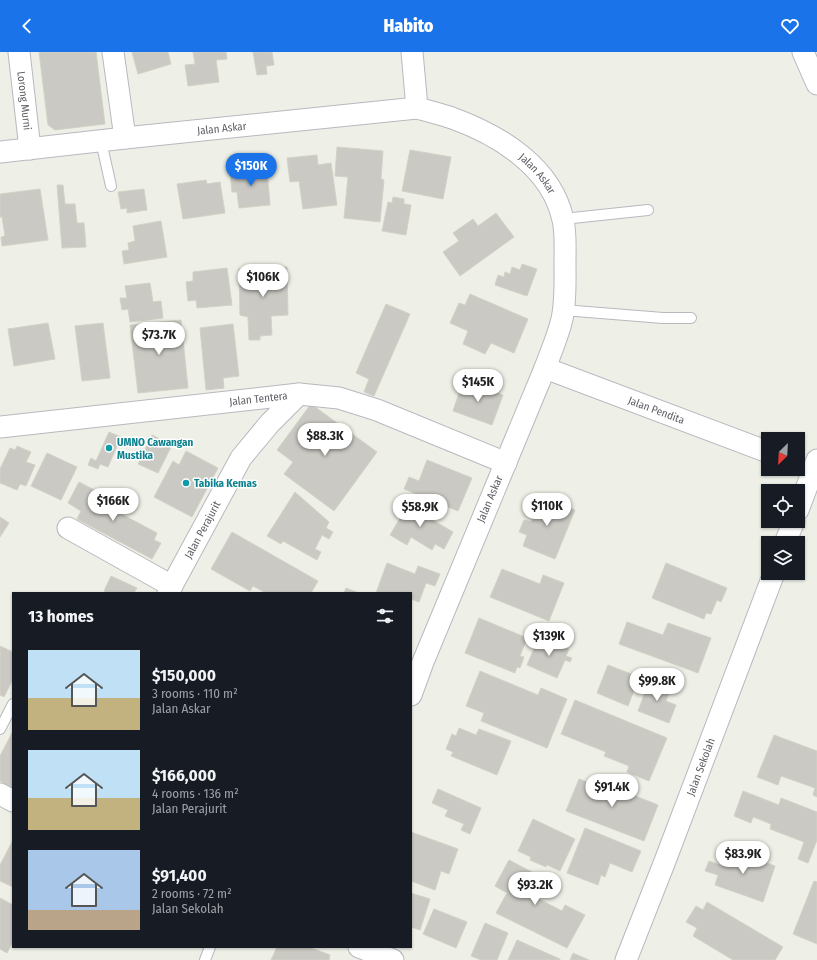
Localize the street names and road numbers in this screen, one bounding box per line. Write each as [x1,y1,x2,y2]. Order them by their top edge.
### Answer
street label: Lorong Murni [15,70,34,131]
street label: Jalan Askar [196,119,247,137]
street label: Jalan Askar [517,150,559,196]
street label: Jalan Tentera [229,389,288,408]
street label: Jalan Pendita [626,393,686,426]
street label: Jalan Askar [474,473,506,524]
street label: Jalan Perajurit [181,498,223,561]
street label: Jalan Sekolah [684,736,717,798]

